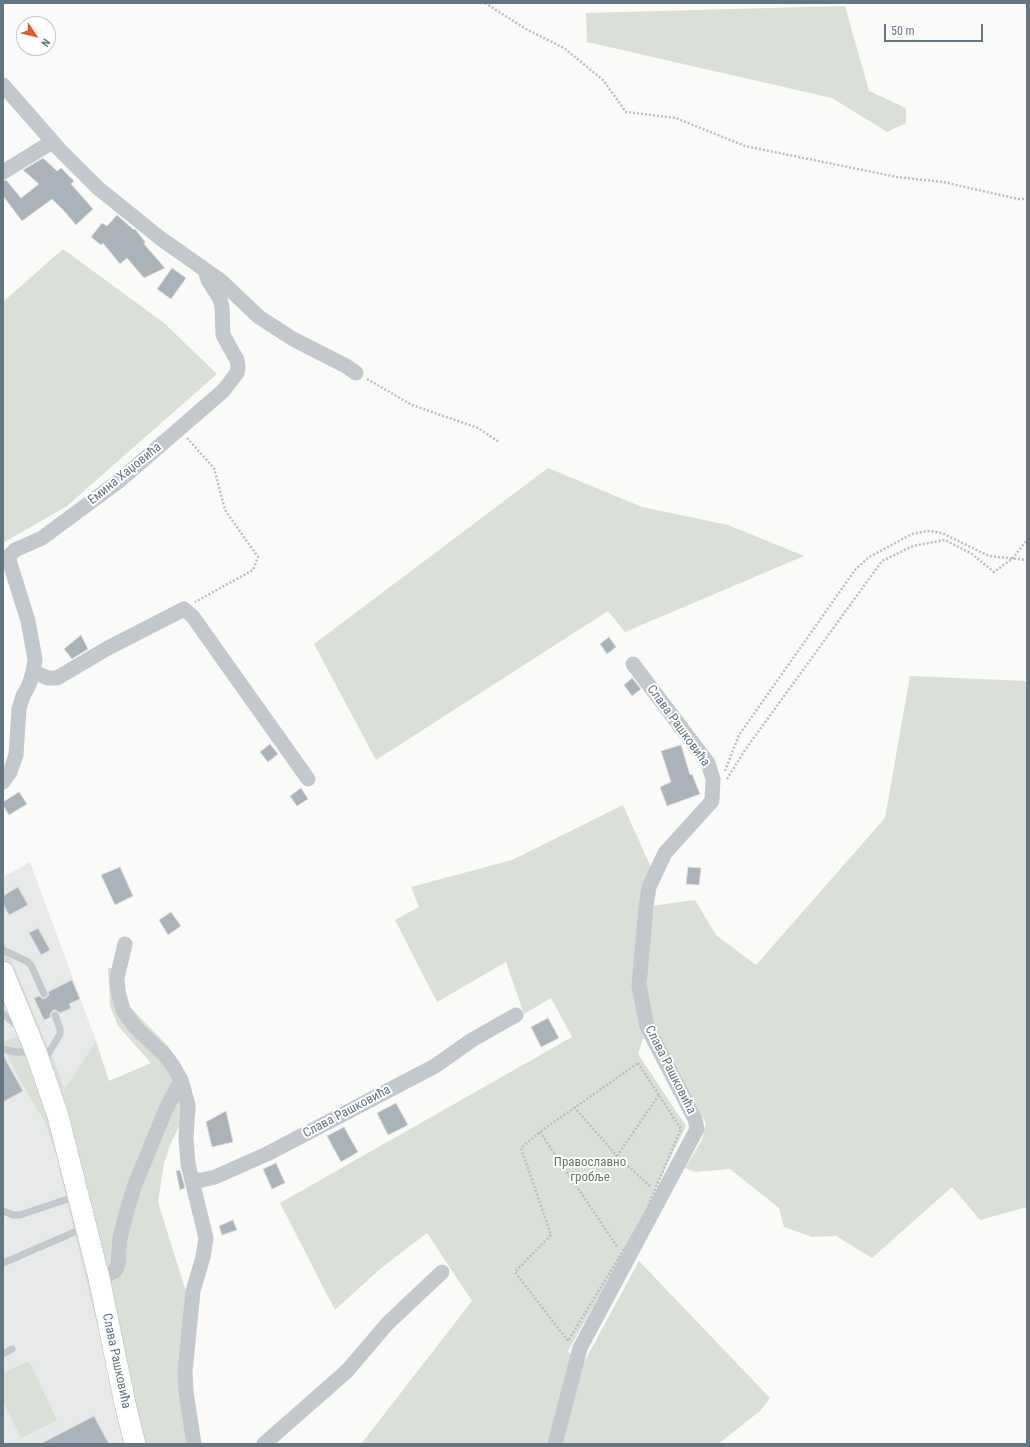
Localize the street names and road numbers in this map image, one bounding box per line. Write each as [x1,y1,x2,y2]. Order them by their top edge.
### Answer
street label: Емина Хаџовића [85,440,165,508]
street label: Слава Рашковића [643,682,713,770]
street label: Слава Рашковића [641,1023,699,1117]
street label: Слава Рашковића [301,1082,393,1142]
street label: Слава Рашковића [98,1312,134,1410]

